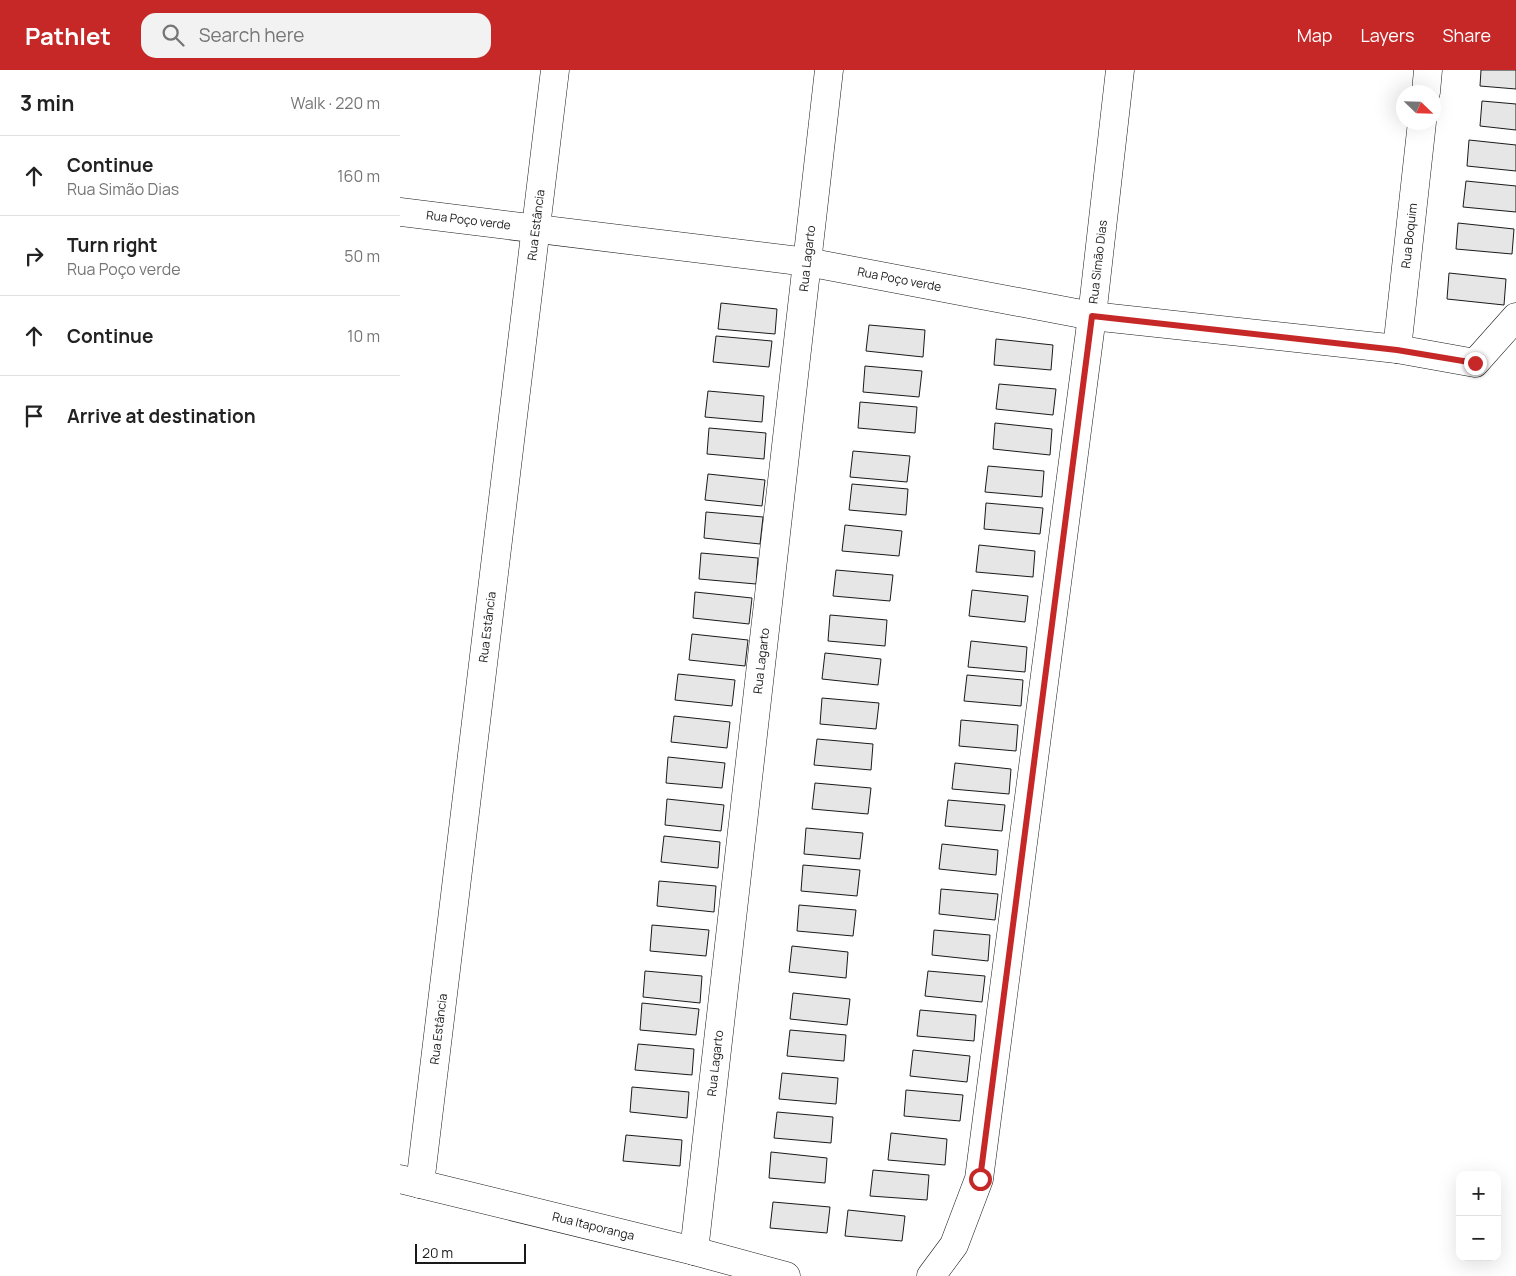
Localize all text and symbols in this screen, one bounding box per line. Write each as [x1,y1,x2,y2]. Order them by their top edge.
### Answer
search box [141,13,491,58]
text: Pathlet [25,19,111,52]
icon: search [159,21,187,49]
text: Search here [199,22,304,48]
text: Map [1297,23,1332,47]
text: Layers [1360,23,1414,47]
text: Share [1442,23,1491,47]
north arrow [1396,85,1441,130]
text: 3 min [20,89,74,117]
text: Walk · 220 m [290,92,380,114]
text: Continue [67,152,153,178]
icon: ahead [20,162,48,190]
text: 160 m [337,165,380,187]
text: Rua Simão Dias [67,178,179,200]
street label: Rua Estância [523,188,548,261]
street label: Rua Boquim [1397,202,1421,269]
street label: Rua Poço verde [425,206,512,234]
street label: Rua Simão Dias [1084,219,1111,305]
street label: Rua Lagarto [795,224,819,292]
text: Turn right [67,232,157,258]
icon: right [20,242,48,270]
text: 50 m [344,245,380,267]
text: Rua Poço verde [67,258,181,280]
street label: Rua Poço verde [856,263,943,295]
icon: ahead [20,322,48,350]
text: Continue [67,323,153,349]
text: 10 m [347,325,380,347]
route end [1464,352,1487,375]
icon: arrive [20,402,48,430]
text: Arrive at destination [67,403,256,429]
street label: Rua Estância [474,591,500,664]
street label: Rua Lagarto [749,627,773,695]
street label: Rua Estância [426,993,451,1066]
street label: Rua Lagarto [703,1029,727,1097]
route start [969,1168,992,1191]
map controls [1456,1171,1501,1261]
button: + [1456,1171,1501,1216]
street label: Rua Itaporanga [551,1208,636,1244]
button: − [1456,1216,1501,1261]
scale bar [415,1241,526,1264]
text: 20 m [422,1243,453,1262]

